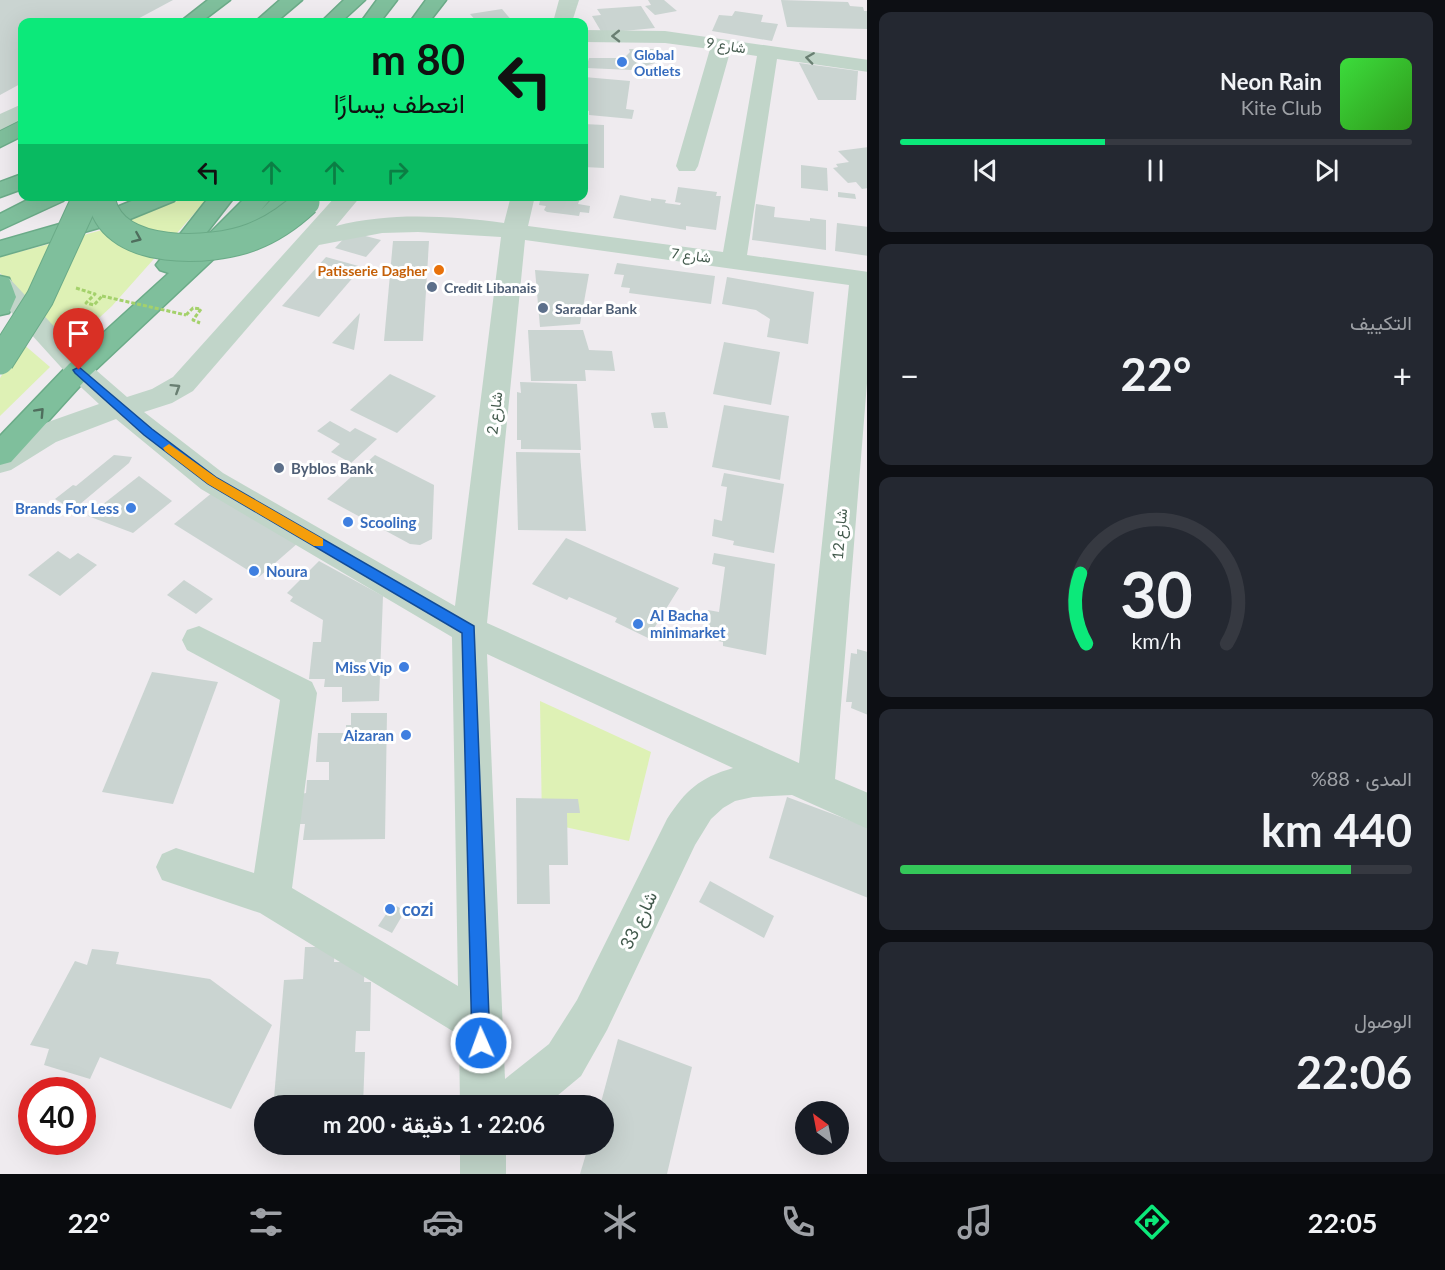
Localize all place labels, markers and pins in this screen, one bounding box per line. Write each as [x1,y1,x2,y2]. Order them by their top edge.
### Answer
place label: Global Outlets [634,46,681,79]
marker: Global Outlets [615,55,629,69]
place label: Patisserie Dagher [318,262,428,279]
marker: Patisserie Dagher [432,263,446,277]
place label: Credit Libanais [444,279,536,296]
marker: Credit Libanais [425,280,439,294]
place label: Saradar Bank [555,300,637,317]
marker: Saradar Bank [536,301,550,315]
pin [53,308,104,370]
place label: Byblos Bank [291,459,375,477]
marker: Byblos Bank [272,461,286,475]
place label: Brands For Less [15,499,119,517]
marker: Brands For Less [124,501,138,515]
place label: Scooling [360,513,417,531]
marker: Scooling [341,515,355,529]
place label: Noura [266,562,308,580]
marker: Noura [247,564,261,578]
place label: Al Bacha minimarket [649,606,726,641]
marker: Al Bacha minimarket [631,617,645,631]
place label: Miss Vip [335,658,392,676]
marker: Miss Vip [397,660,411,674]
place label: Aizaran [343,726,394,744]
marker: Aizaran [399,728,413,742]
place label: cozi [402,898,434,920]
marker: cozi [383,902,397,916]

